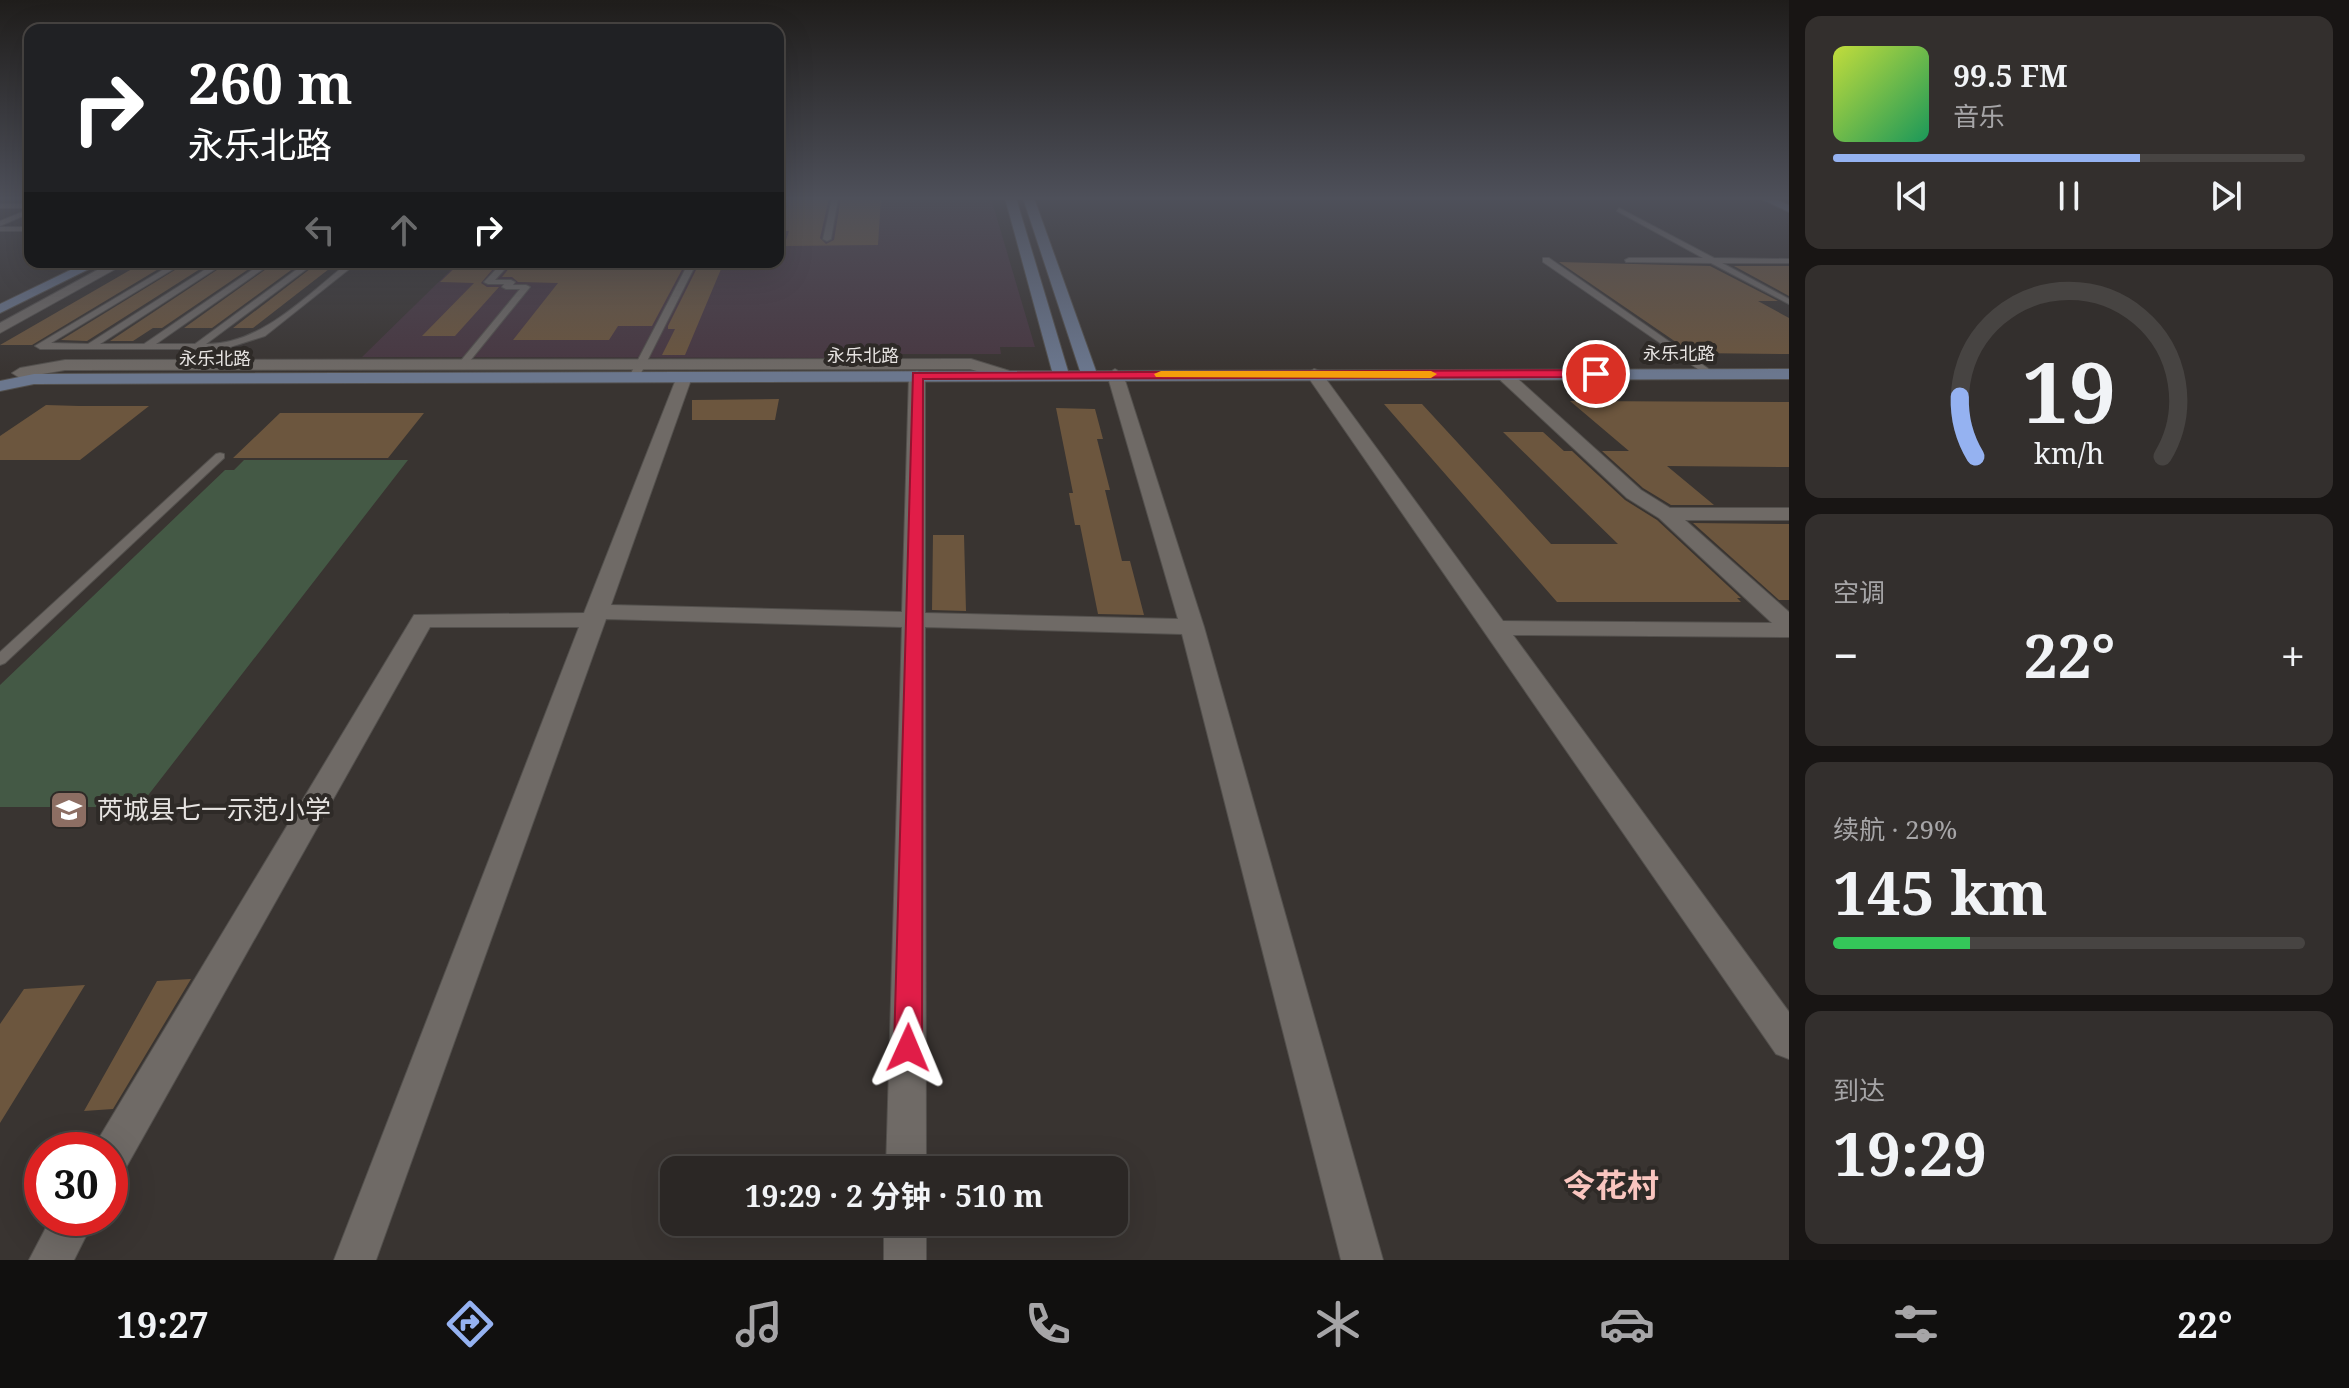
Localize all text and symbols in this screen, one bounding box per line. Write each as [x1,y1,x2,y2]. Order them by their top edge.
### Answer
text: 260 m [188,44,353,120]
text: 99.5 FM [1953,55,2068,96]
icon: right [56,56,160,160]
text: 音乐 [1953,98,2005,134]
text: 永乐北路 [188,120,332,169]
icon: previous [1890,174,1934,218]
icon: pause [2047,174,2091,218]
icon: next [2204,174,2248,218]
icon: left [298,208,342,252]
icon: ahead [382,208,426,252]
icon: right [466,208,510,252]
text: 19 [2022,334,2116,447]
pin [1562,340,1630,408]
street label: 永乐北路 [1643,341,1715,365]
street label: 永乐北路 [827,343,899,367]
street label: 永乐北路 [179,346,251,370]
icon: arrive [1574,352,1618,396]
text: km/h [2034,433,2104,472]
text: 空调 [1833,574,1885,610]
text: 22° [2024,614,2115,696]
text: − [1833,625,1858,685]
text: + [2280,625,2305,685]
school or university icon: 芮城县七一示范小学 [48,789,90,831]
place label: 芮城县七一示范小学 [97,791,331,827]
text: 续航 · 29% [1833,811,1957,847]
text: 145 km [1833,851,2048,933]
position arrow [866,1006,950,1090]
text: 到达 [1833,1072,1885,1108]
text: 19:29 [1833,1112,1987,1194]
speed limit sign: 30 [24,1132,128,1236]
district label: 令花村 [1563,1163,1659,1206]
text: 19:29 · 2 分钟 · 510 m [745,1175,1043,1216]
icon: directions [442,1296,498,1352]
icon: music [731,1296,787,1352]
icon: phone [1020,1296,1076,1352]
icon: climate [1310,1296,1366,1352]
icon: car [1599,1296,1655,1352]
icon: filters [1888,1296,1944,1352]
text: 19:27 [117,1300,209,1349]
text: 22° [2177,1300,2232,1349]

